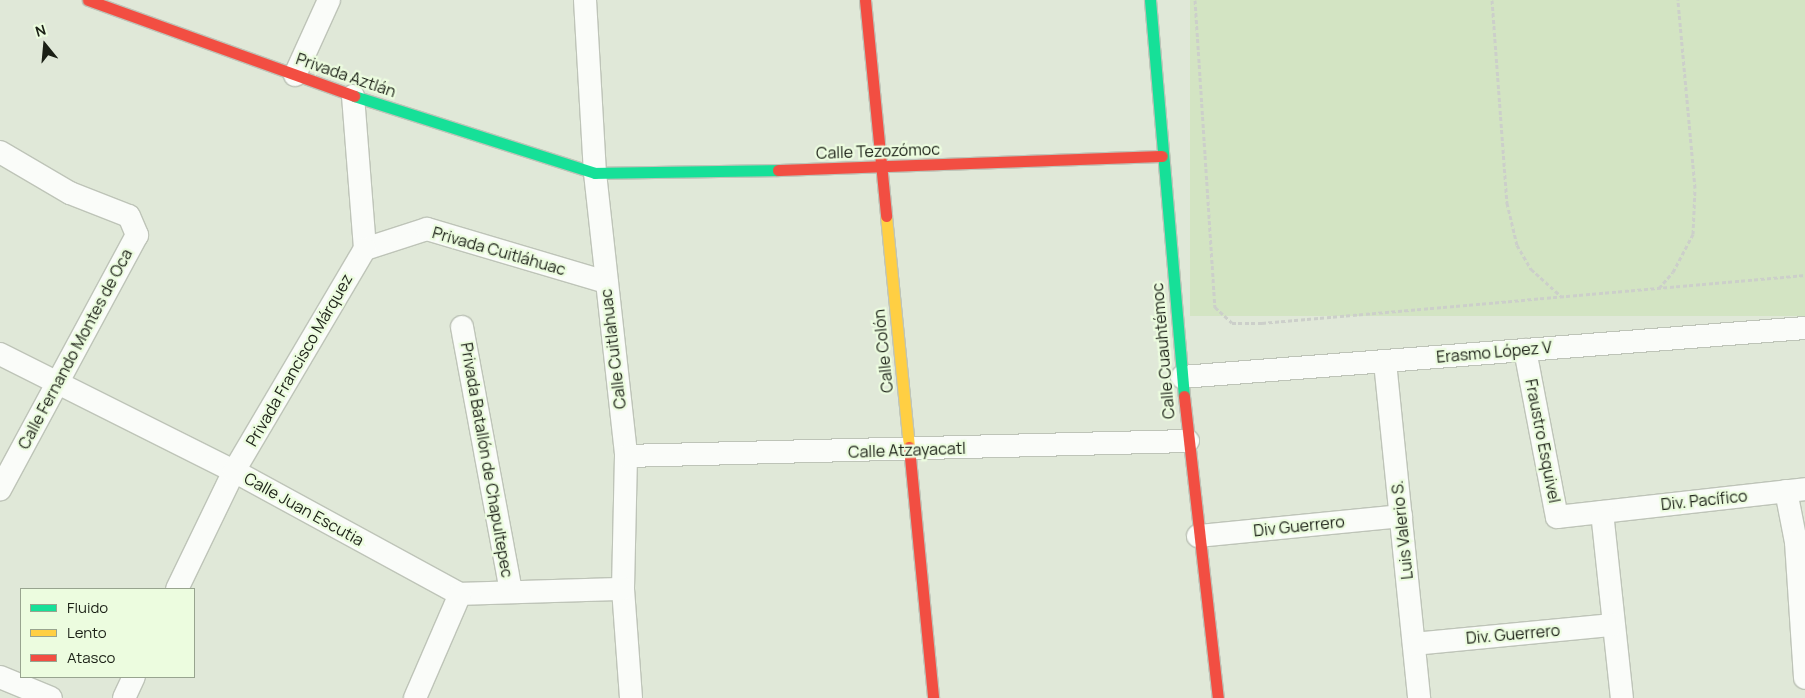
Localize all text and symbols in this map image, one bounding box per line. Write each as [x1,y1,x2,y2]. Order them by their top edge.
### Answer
north arrow [20,20,70,70]
text: N [33,20,48,41]
street label: Privada Aztlán [294,49,398,101]
street label: Calle Tezozómoc [816,139,940,163]
street label: Privada Cuitláhuac [430,223,568,279]
street label: Calle Fernando Montes de Oca [14,246,136,452]
street label: Privada Francisco Márquez [242,270,356,450]
street label: Calle Cuauhtémoc [1147,282,1179,420]
street label: Calle Cuitlahuac [596,288,630,410]
street label: Calle Colón [869,308,897,394]
street label: Erasmo López V [1435,337,1553,367]
street label: Privada Batallón de Chapultepec [457,341,517,579]
street label: Fraustro Esquivel [1522,377,1564,505]
street label: Calle Atzayacatl [848,438,966,462]
street label: Calle Juan Escutia [241,468,367,550]
street label: Luis Valerio S. [1387,479,1417,581]
street label: Div. Pacífico [1660,486,1748,514]
street label: Div Guerrero [1252,512,1346,540]
legend [20,588,195,678]
text: Fluido [67,597,108,618]
street label: Div. Guerrero [1465,620,1561,648]
text: Lento [67,622,107,643]
text: Atasco [67,647,115,668]

